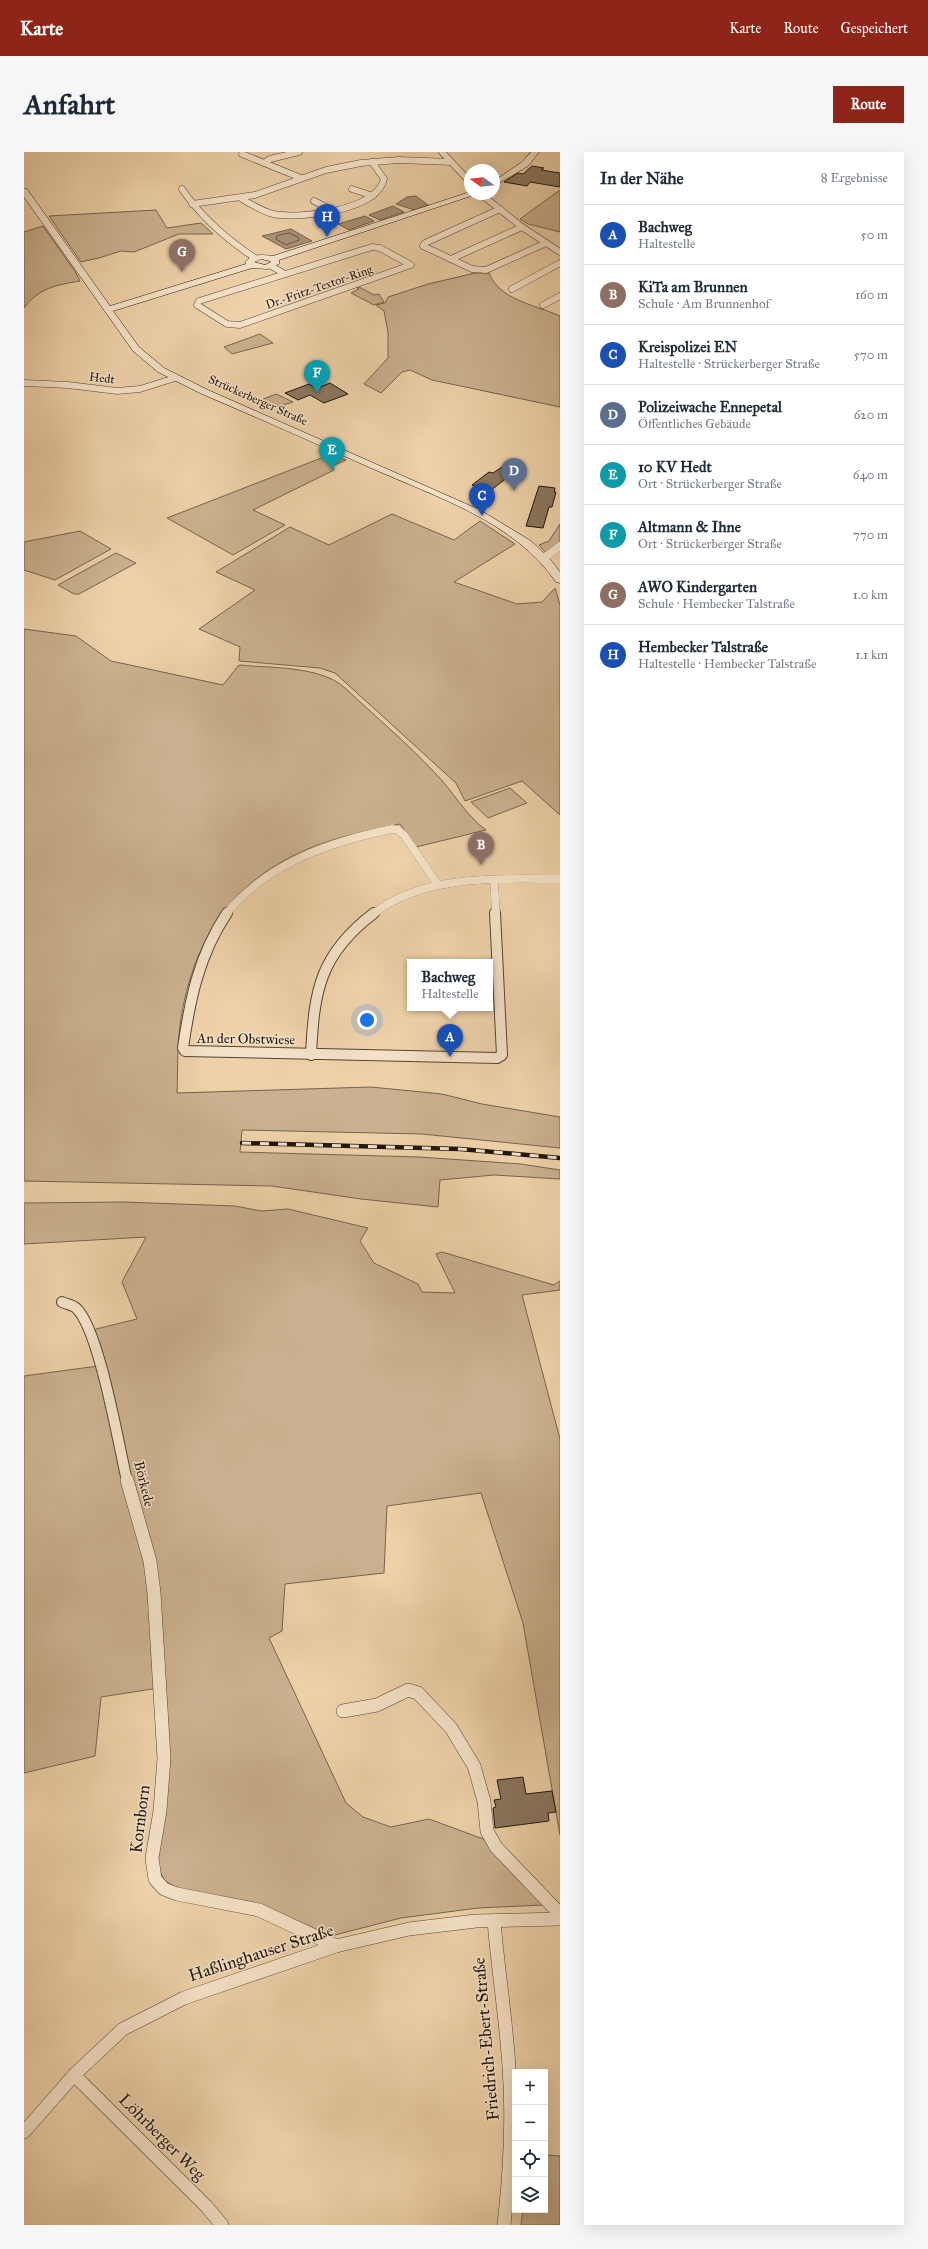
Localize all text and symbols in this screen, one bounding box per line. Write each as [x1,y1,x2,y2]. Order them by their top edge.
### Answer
text: Karte [20,17,63,40]
text: Karte [729,20,761,37]
text: Route [783,20,819,37]
text: Gespeichert [841,20,908,37]
button: Route [833,86,904,123]
text: Anfahrt [24,87,115,122]
north arrow [464,164,500,200]
text: In der Nähe [600,168,684,189]
text: 8 Ergebnisse [821,170,888,186]
pin: H [314,204,340,237]
text: Bachweg [638,218,692,236]
text: A [609,227,617,243]
text: 50 m [861,227,888,243]
text: Haltestelle [638,236,695,252]
pin: G [169,239,195,272]
street label: Dr.-Fritz-Textor-Ring [264,262,375,313]
text: KiTa am Brunnen [638,278,748,296]
text: B [609,287,617,303]
text: 160 m [855,287,888,303]
text: Schule · Am Brunnenhof [638,296,770,312]
text: Kreispolizei EN [638,338,737,356]
text: C [609,347,617,363]
text: 570 m [854,347,888,363]
text: Haltestelle · Strückerberger Straße [638,356,820,372]
pin: F [304,360,330,393]
street label: Hedt [88,369,116,387]
street label: Strückerberger Straße [206,372,310,429]
text: Polizeiwache Ennepetal [638,398,782,416]
text: D [608,407,618,423]
text: 620 m [854,407,888,423]
text: Öffentliches Gebäude [638,416,751,432]
pin: E [319,437,345,470]
pin: D [501,458,527,491]
text: 10 KV Hedt [638,458,712,476]
text: E [608,467,618,483]
text: 640 m [853,467,888,483]
text: Ort · Strückerberger Straße [638,476,782,492]
pin: C [469,483,495,516]
text: Altmann & Ihne [638,518,741,536]
text: F [609,527,617,543]
text: 770 m [853,527,888,543]
text: Ort · Strückerberger Straße [638,536,782,552]
text: AWO Kindergarten [638,578,757,596]
text: G [608,587,618,603]
text: 1.0 km [853,587,888,603]
text: Schule · Hembecker Talstraße [638,596,795,612]
text: Hembecker Talstraße [638,638,768,656]
text: H [607,647,619,663]
text: 1.1 km [855,647,888,663]
text: Haltestelle · Hembecker Talstraße [638,656,816,672]
pin: B [468,832,494,865]
popup [407,959,493,1011]
text: Bachweg [421,968,475,986]
text: Haltestelle [421,986,479,1002]
your location [357,1010,377,1030]
pin: A [437,1024,463,1057]
street label: An der Obstwiese [196,1030,296,1048]
street label: Börkede [130,1459,158,1509]
street label: Kornborn [125,1784,155,1854]
street label: Haßlinghauser Straße [186,1920,336,1986]
street label: Friedrich-Ebert-Straße [468,1956,504,2122]
map controls [512,2069,548,2213]
button: + [512,2069,548,2105]
street label: Löhrberger Weg [114,2089,210,2185]
button: − [512,2105,548,2141]
button: locate [512,2141,548,2177]
button: layers [512,2177,548,2213]

